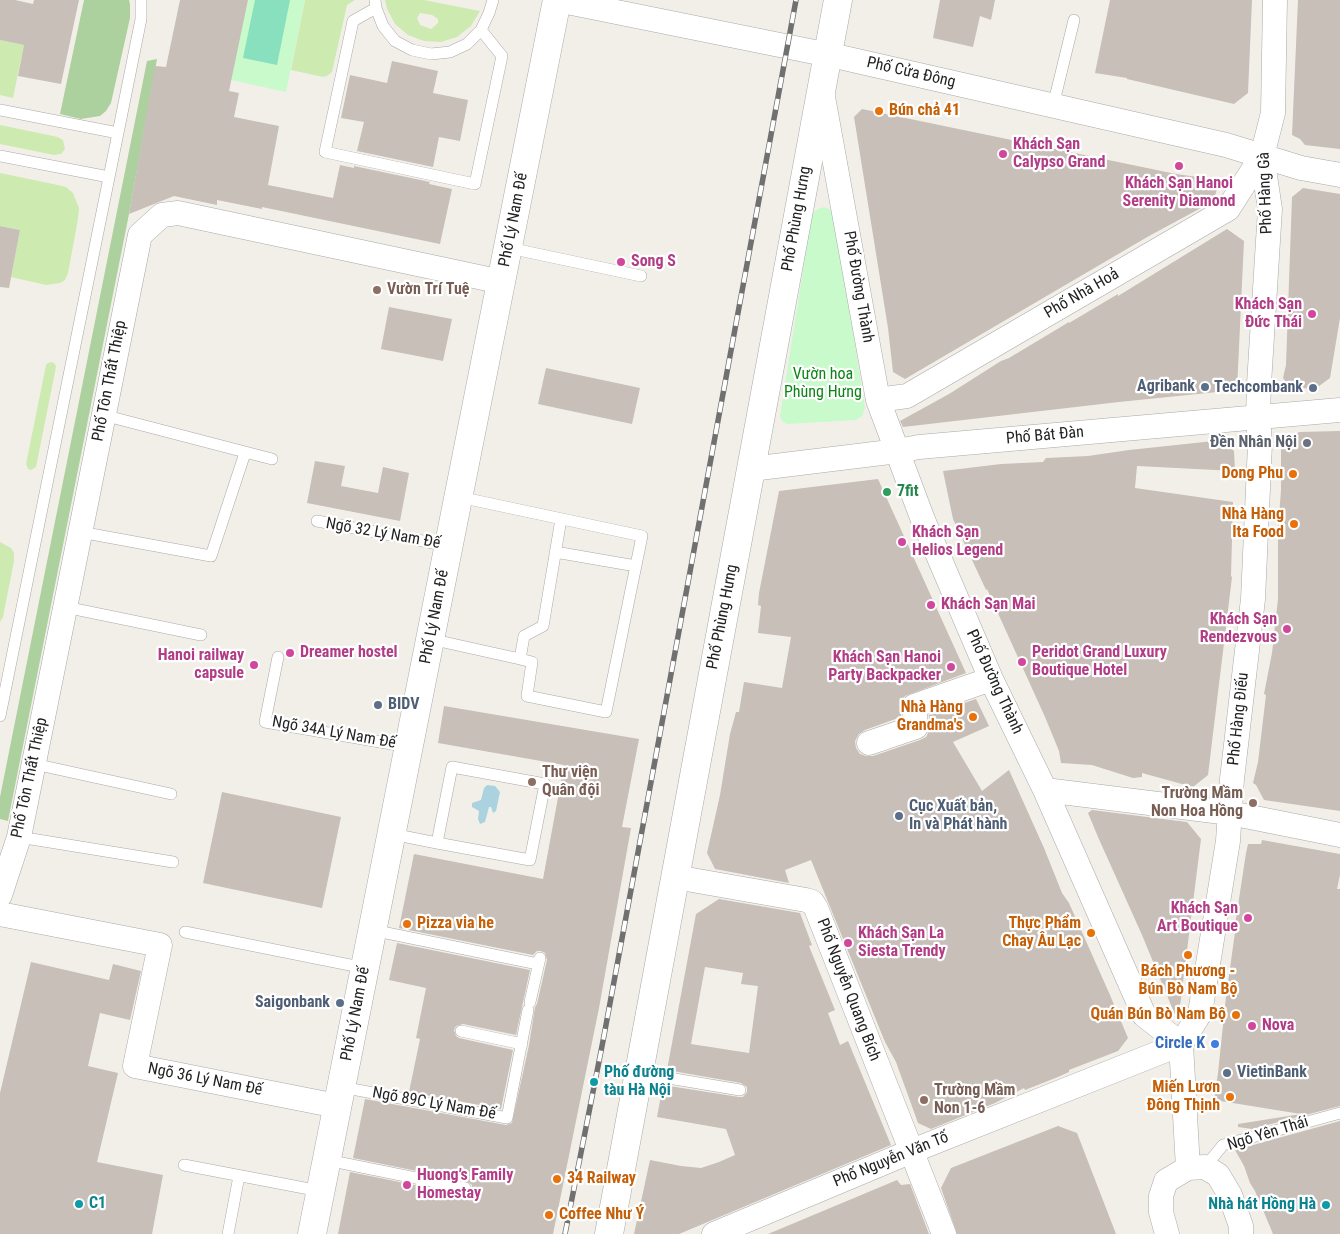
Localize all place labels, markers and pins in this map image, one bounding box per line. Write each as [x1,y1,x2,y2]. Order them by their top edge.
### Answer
place label: Bún chả 41 [889,101,960,121]
marker: Bún chả 41 [873,105,885,117]
place label: Khách Sạn Calypso Grand [1013,135,1105,173]
marker: Khách Sạn Calypso Grand [997,148,1009,160]
marker: Khách Sạn Hanoi Serenity Diamond [1173,160,1185,172]
place label: Khách Sạn Hanoi Serenity Diamond [1123,174,1235,212]
place label: Song S [631,252,676,272]
marker: Song S [615,256,627,268]
place label: Vườn Trí Tuệ [387,280,469,300]
marker: Vườn Trí Tuệ [371,284,383,296]
place label: Khách Sạn Đức Thái [1235,295,1302,333]
marker: Khách Sạn Đức Thái [1306,308,1318,320]
place label: Agribank [1137,377,1195,397]
place label: Techcombank [1214,378,1303,398]
marker: Agribank [1199,381,1211,393]
marker: Techcombank [1307,382,1319,394]
place label: Đền Nhân Nội [1210,433,1297,453]
marker: Đền Nhân Nội [1301,437,1313,449]
place label: Dong Phu [1222,464,1283,484]
marker: Dong Phu [1287,468,1299,480]
place label: 7fit [897,482,919,502]
marker: 7fit [881,486,893,498]
place label: Nhà Hàng Ita Food [1222,505,1284,543]
marker: Nhà Hàng Ita Food [1288,518,1300,530]
place label: Khách Sạn Helios Legend [912,523,1003,561]
marker: Khách Sạn Helios Legend [896,536,908,548]
place label: Khách Sạn Mai [941,595,1036,615]
marker: Khách Sạn Mai [925,599,937,611]
place label: Khách Sạn Rendezvous [1200,610,1277,648]
marker: Khách Sạn Rendezvous [1281,623,1293,635]
place label: Dreamer hostel [300,643,398,663]
place label: Peridot Grand Luxury Boutique Hotel [1032,643,1167,681]
place label: Hanoi railway capsule [158,646,244,684]
marker: Dreamer hostel [284,647,296,659]
place label: Khách Sạn Hanoi Party Backpacker [828,648,941,686]
marker: Peridot Grand Luxury Boutique Hotel [1016,656,1028,668]
marker: Hanoi railway capsule [248,659,260,671]
marker: Khách Sạn Hanoi Party Backpacker [945,661,957,673]
place label: BIDV [388,695,419,715]
place label: Nhà Hàng Grandma's [897,698,963,736]
marker: BIDV [372,699,384,711]
marker: Nhà Hàng Grandma's [967,711,979,723]
place label: Thư viện Quân đội [542,763,600,801]
marker: Thư viện Quân đội [526,776,538,788]
place label: Trường Mầm Non Hoa Hồng [1151,784,1243,822]
place label: Cục Xuất bản, In và Phát hành [909,797,1007,835]
marker: Trường Mầm Non Hoa Hồng [1247,797,1259,809]
marker: Cục Xuất bản, In và Phát hành [893,810,905,822]
place label: Khách Sạn Art Boutique [1157,899,1238,937]
marker: Khách Sạn Art Boutique [1242,912,1254,924]
place label: Pizza via he [417,914,494,934]
place label: Thực Phẩm Chay Âu Lạc [1002,914,1081,952]
marker: Pizza via he [401,918,413,930]
place label: Khách Sạn La Siesta Trendy [858,924,946,962]
marker: Thực Phẩm Chay Âu Lạc [1085,927,1097,939]
marker: Khách Sạn La Siesta Trendy [842,937,854,949]
marker: Bách Phương - Bún Bò Nam Bộ [1182,949,1194,961]
place label: Bách Phương - Bún Bò Nam Bộ [1139,962,1237,1000]
place label: Saigonbank [255,993,330,1013]
marker: Saigonbank [334,997,346,1009]
place label: Quán Bún Bò Nam Bộ [1091,1005,1226,1025]
marker: Quán Bún Bò Nam Bộ [1230,1009,1242,1021]
place label: Nova [1262,1016,1294,1036]
marker: Nova [1246,1020,1258,1032]
place label: Circle K [1155,1034,1205,1054]
marker: Circle K [1209,1038,1221,1050]
place label: Phố đường tàu Hà Nội [604,1063,674,1101]
place label: VietinBank [1237,1063,1307,1083]
marker: VietinBank [1221,1067,1233,1079]
marker: Phố đường tàu Hà Nội [588,1076,600,1088]
place label: Miến Lươn Đông Thịnh [1147,1078,1220,1116]
place label: Trường Mầm Non 1-6 [934,1081,1015,1119]
marker: Miến Lươn Đông Thịnh [1224,1091,1236,1103]
marker: Trường Mầm Non 1-6 [918,1094,930,1106]
place label: Huong’s Family Homestay [417,1166,513,1204]
place label: 34 Railway [567,1169,636,1189]
marker: 34 Railway [551,1173,563,1185]
marker: Huong’s Family Homestay [401,1179,413,1191]
place label: C1 [89,1194,106,1214]
place label: Nhà hát Hồng Hà [1208,1195,1316,1215]
marker: C1 [73,1198,85,1210]
marker: Nhà hát Hồng Hà [1320,1199,1332,1211]
place label: Coffee Như Ý [559,1205,644,1225]
marker: Coffee Như Ý [543,1209,555,1221]

